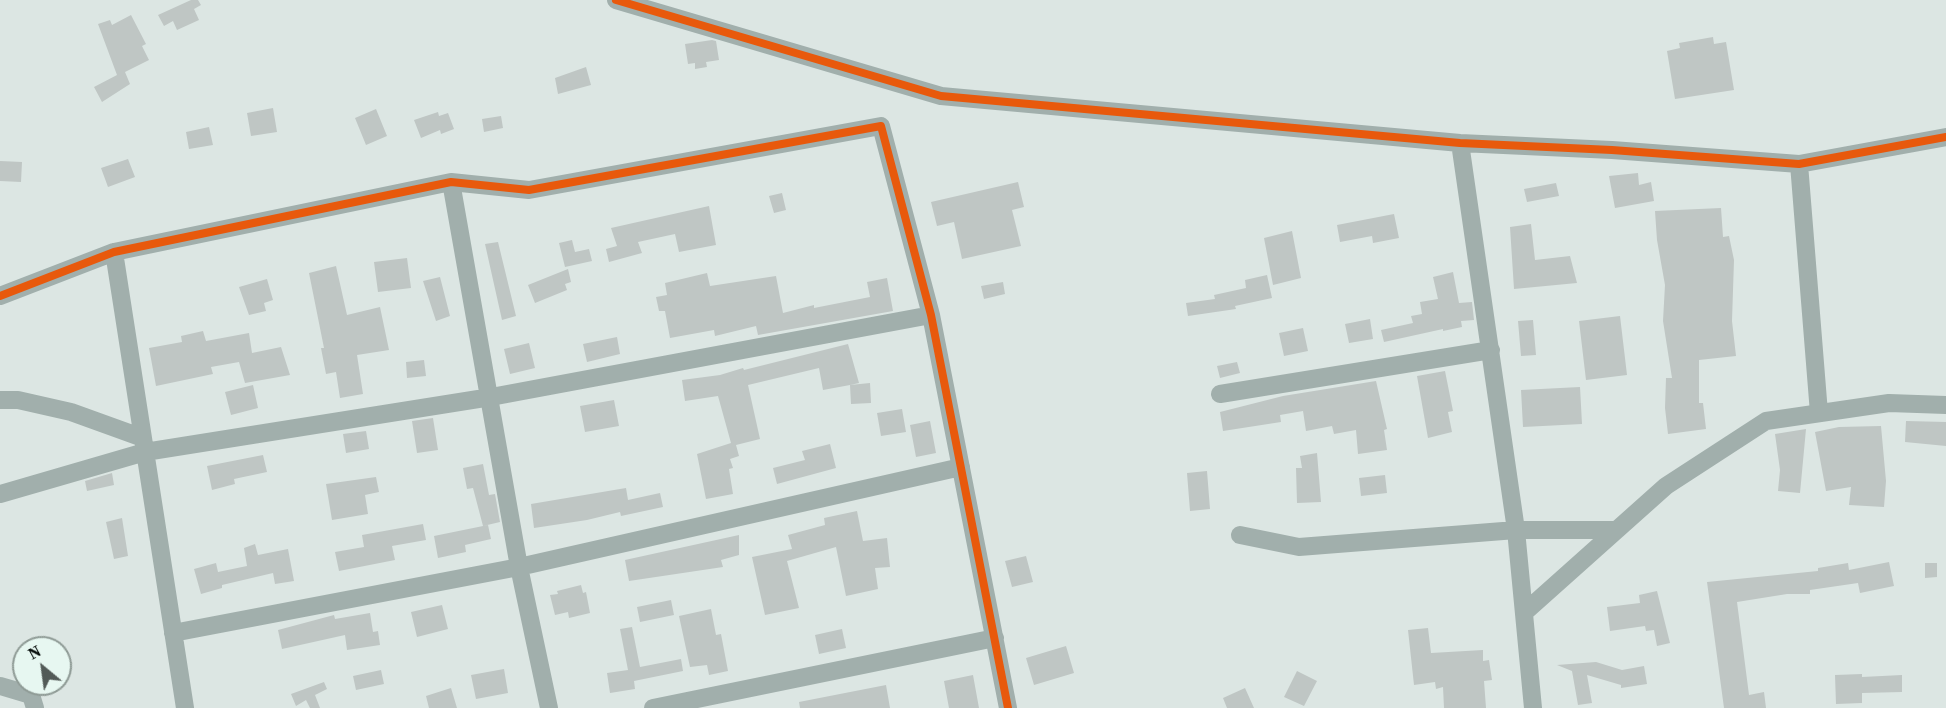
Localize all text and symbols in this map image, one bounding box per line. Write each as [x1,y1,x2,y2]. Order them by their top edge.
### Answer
north arrow [12,636,72,696]
text: N [24,640,45,664]

